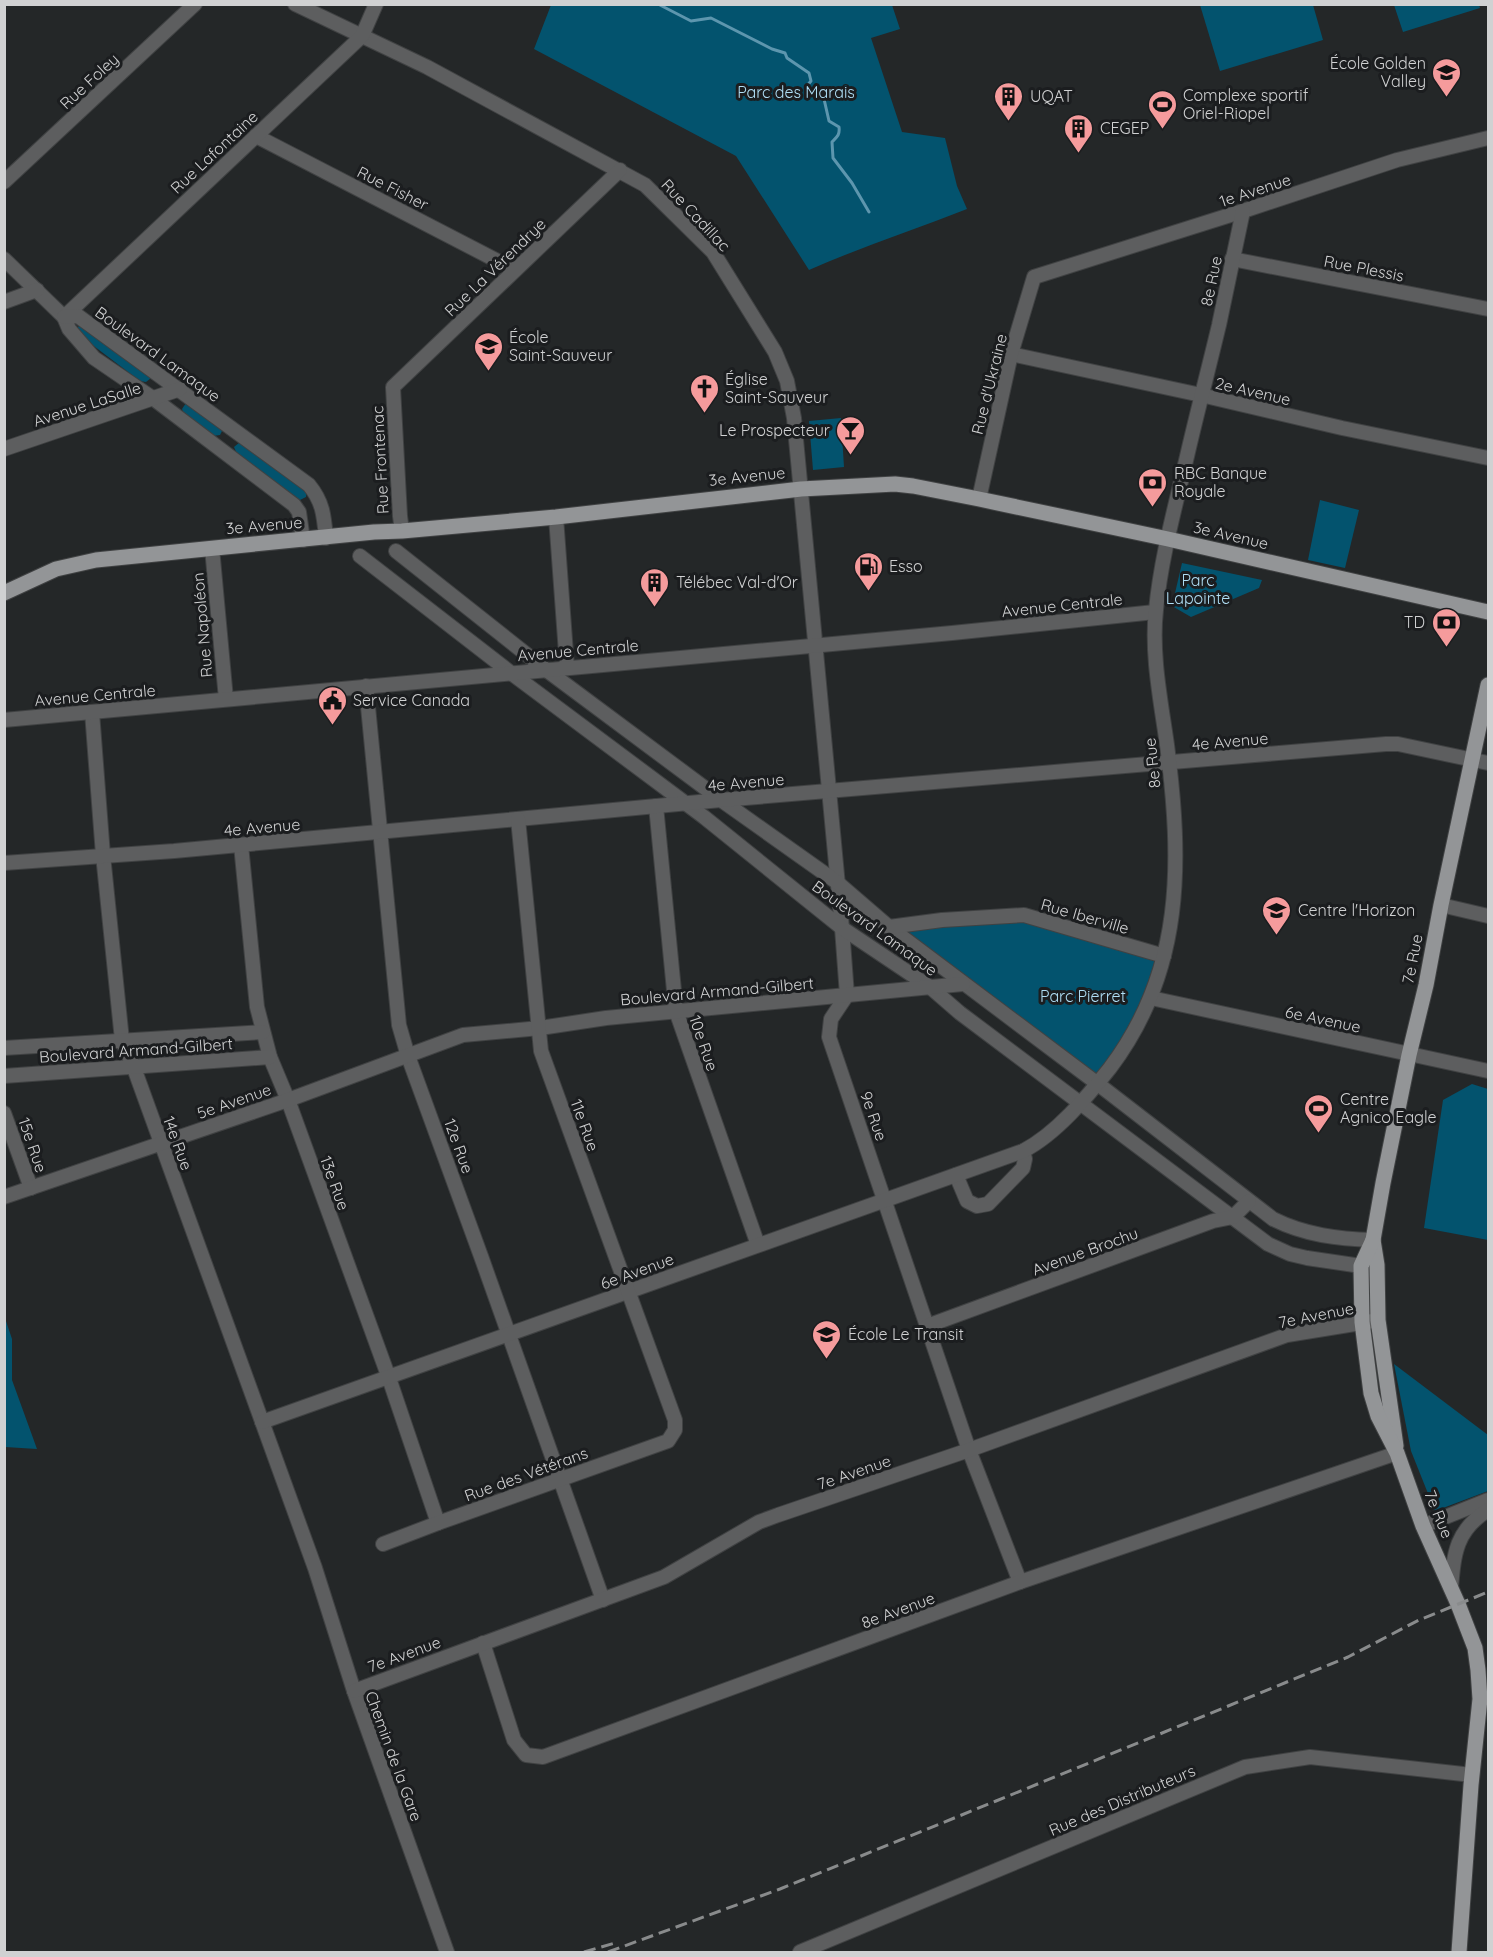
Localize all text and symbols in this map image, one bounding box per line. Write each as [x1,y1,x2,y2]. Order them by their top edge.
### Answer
street label: Rue Foley [55,49,123,113]
place label: École Golden Valley [1330,53,1426,91]
school or university icon: École Golden Valley [1431,56,1463,98]
building icon: UQAT [993,80,1025,122]
park label: Parc des Marais [737,82,855,102]
place label: Complexe sportif Oriel-Riopel [1183,85,1309,123]
place label: UQAT [1030,86,1073,106]
sports icon: Complexe sportif Oriel-Riopel [1146,88,1178,130]
street label: Rue Lafontaine [166,106,262,198]
building icon: CEGEP [1063,112,1095,154]
place label: CEGEP [1100,118,1149,138]
street label: Rue Fisher [354,162,432,214]
street label: 1e Avenue [1217,169,1293,211]
street label: Rue Cadillac [657,175,735,255]
street label: Rue La Vérendrye [440,214,550,320]
street label: Rue Plessis [1322,250,1406,286]
street label: 8e Rue [1196,254,1226,308]
street label: Boulevard Lamaque [91,302,225,406]
place label: École Saint-Sauveur [509,327,612,365]
school or university icon: École Saint-Sauveur [472,330,504,372]
street label: Rue d'Ukraine [967,332,1011,436]
place label: Église Saint-Sauveur [725,369,828,407]
church icon: Église Saint-Sauveur [688,372,720,414]
street label: 2e Avenue [1213,373,1293,409]
street label: Avenue LaSalle [31,377,143,431]
street label: Rue Frontenac [367,405,393,515]
bar icon: Le Prospecteur [835,414,867,456]
place label: Le Prospecteur [719,420,830,440]
street label: 3e Avenue [708,462,786,490]
place label: RBC Banque Royale [1174,463,1267,501]
bank icon: RBC Banque Royale [1137,466,1169,508]
street label: 3e Avenue [225,512,303,538]
street label: 3e Avenue [1191,517,1271,553]
fuel station icon: Esso [852,550,884,592]
place label: Esso [889,556,923,576]
building icon: Télébec Val-d'Or [639,566,671,608]
park label: Parc Lapointe [1166,570,1230,608]
street label: Rue Napoléon [187,572,217,678]
place label: Télébec Val-d'Or [676,572,798,592]
street label: Avenue Centrale [1001,589,1123,621]
bank icon: TD [1430,606,1462,648]
place label: TD [1404,612,1425,632]
street label: Avenue Centrale [517,635,639,665]
street label: Avenue Centrale [34,680,156,710]
public building icon: Service Canada [316,684,348,726]
place label: Service Canada [353,690,470,710]
street label: 4e Avenue [1191,728,1269,754]
street label: 8e Rue [1139,737,1165,789]
street label: 4e Avenue [707,769,785,795]
street label: 4e Avenue [223,814,301,840]
street label: Boulevard Lamaque [808,876,942,980]
street label: Rue Iberville [1039,894,1131,938]
school or university icon: Centre l'Horizon [1261,894,1293,936]
place label: Centre l'Horizon [1298,900,1415,920]
street label: 7e Rue [1397,932,1427,986]
street label: Boulevard Armand-Gilbert [619,973,815,1009]
park label: Parc Pierret [1040,986,1126,1006]
street label: 6e Avenue [1283,1001,1363,1037]
street label: 10e Rue [685,1012,723,1074]
street label: Boulevard Armand-Gilbert [38,1033,234,1067]
street label: 5e Avenue [194,1079,274,1123]
street label: 9e Rue [856,1089,892,1143]
place label: Centre Agnico Eagle [1340,1089,1437,1127]
sports icon: Centre Agnico Eagle [1303,1092,1335,1134]
street label: 11e Rue [566,1096,604,1154]
street label: 14e Rue [159,1113,197,1173]
street label: 15e Rue [14,1115,52,1175]
street label: 12e Rue [440,1116,478,1176]
street label: 13e Rue [316,1153,354,1213]
street label: Avenue Brochu [1029,1223,1141,1279]
street label: 6e Avenue [598,1248,676,1294]
street label: 7e Avenue [1277,1298,1355,1332]
school or university icon: École Le Transit [811,1318,843,1360]
place label: École Le Transit [848,1324,964,1344]
street label: Rue des Vétérans [462,1442,590,1506]
street label: 7e Avenue [815,1450,893,1494]
street label: 7e Rue [1420,1487,1458,1541]
street label: 8e Avenue [859,1587,937,1633]
street label: 7e Avenue [365,1632,443,1676]
street label: Chemin de la Gare [361,1688,427,1824]
street label: Rue des Distributeurs [1046,1760,1198,1840]

